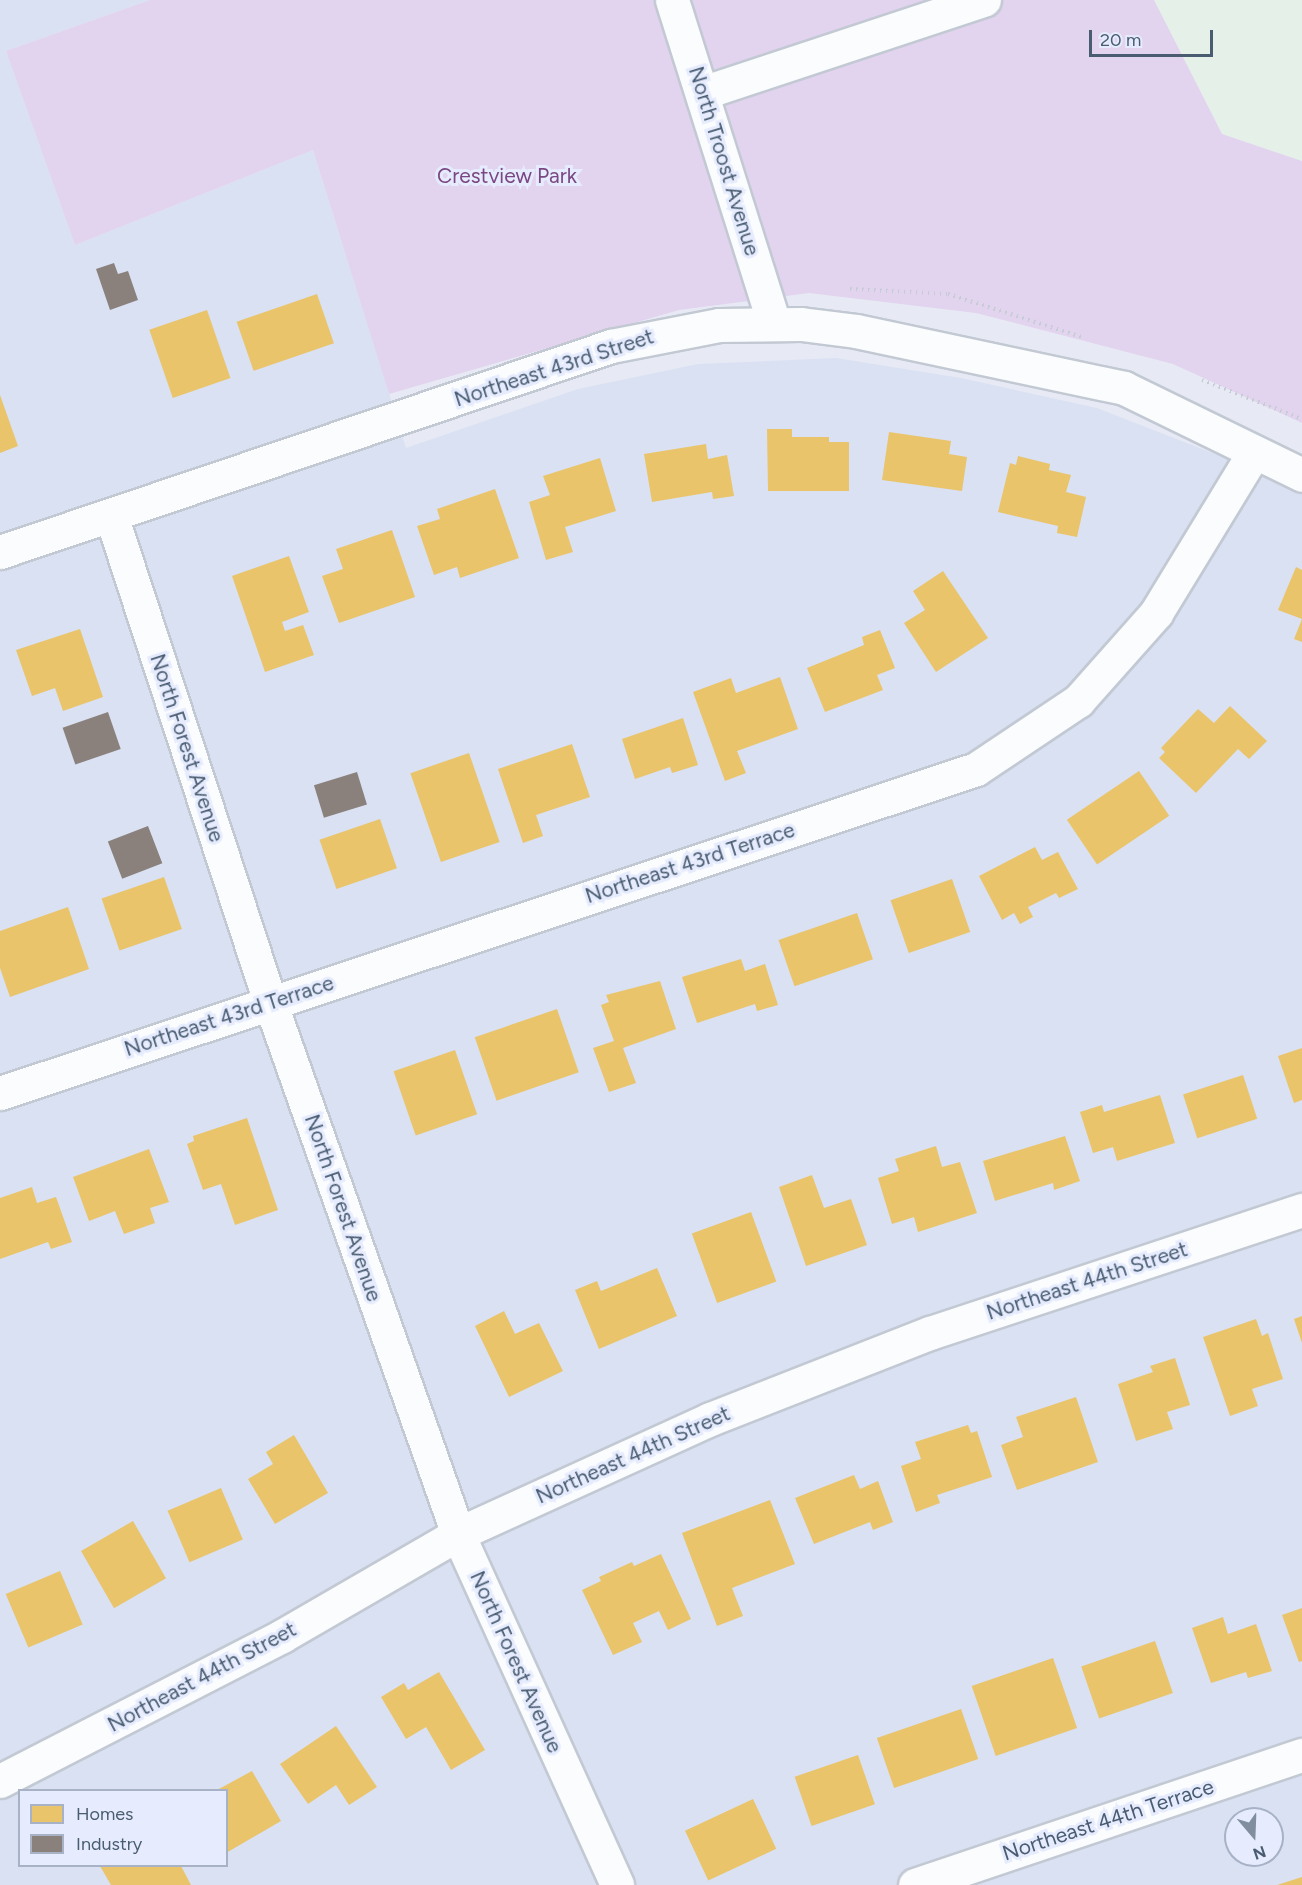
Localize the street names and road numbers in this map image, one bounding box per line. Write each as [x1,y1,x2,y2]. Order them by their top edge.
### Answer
street label: North Troost Avenue [683,63,765,259]
street label: Northeast 43rd Street [451,324,657,412]
street label: North Forest Avenue [145,651,229,845]
street label: Northeast 43rd Terrace [582,817,798,909]
street label: Northeast 43rd Terrace [121,970,337,1062]
street label: North Forest Avenue [299,1111,387,1305]
street label: Northeast 44th Street [983,1237,1191,1325]
street label: Northeast 44th Street [532,1401,734,1509]
street label: North Forest Avenue [465,1567,567,1757]
street label: Northeast 44th Street [103,1617,301,1737]
street label: Northeast 44th Terrace [999,1774,1217,1866]

